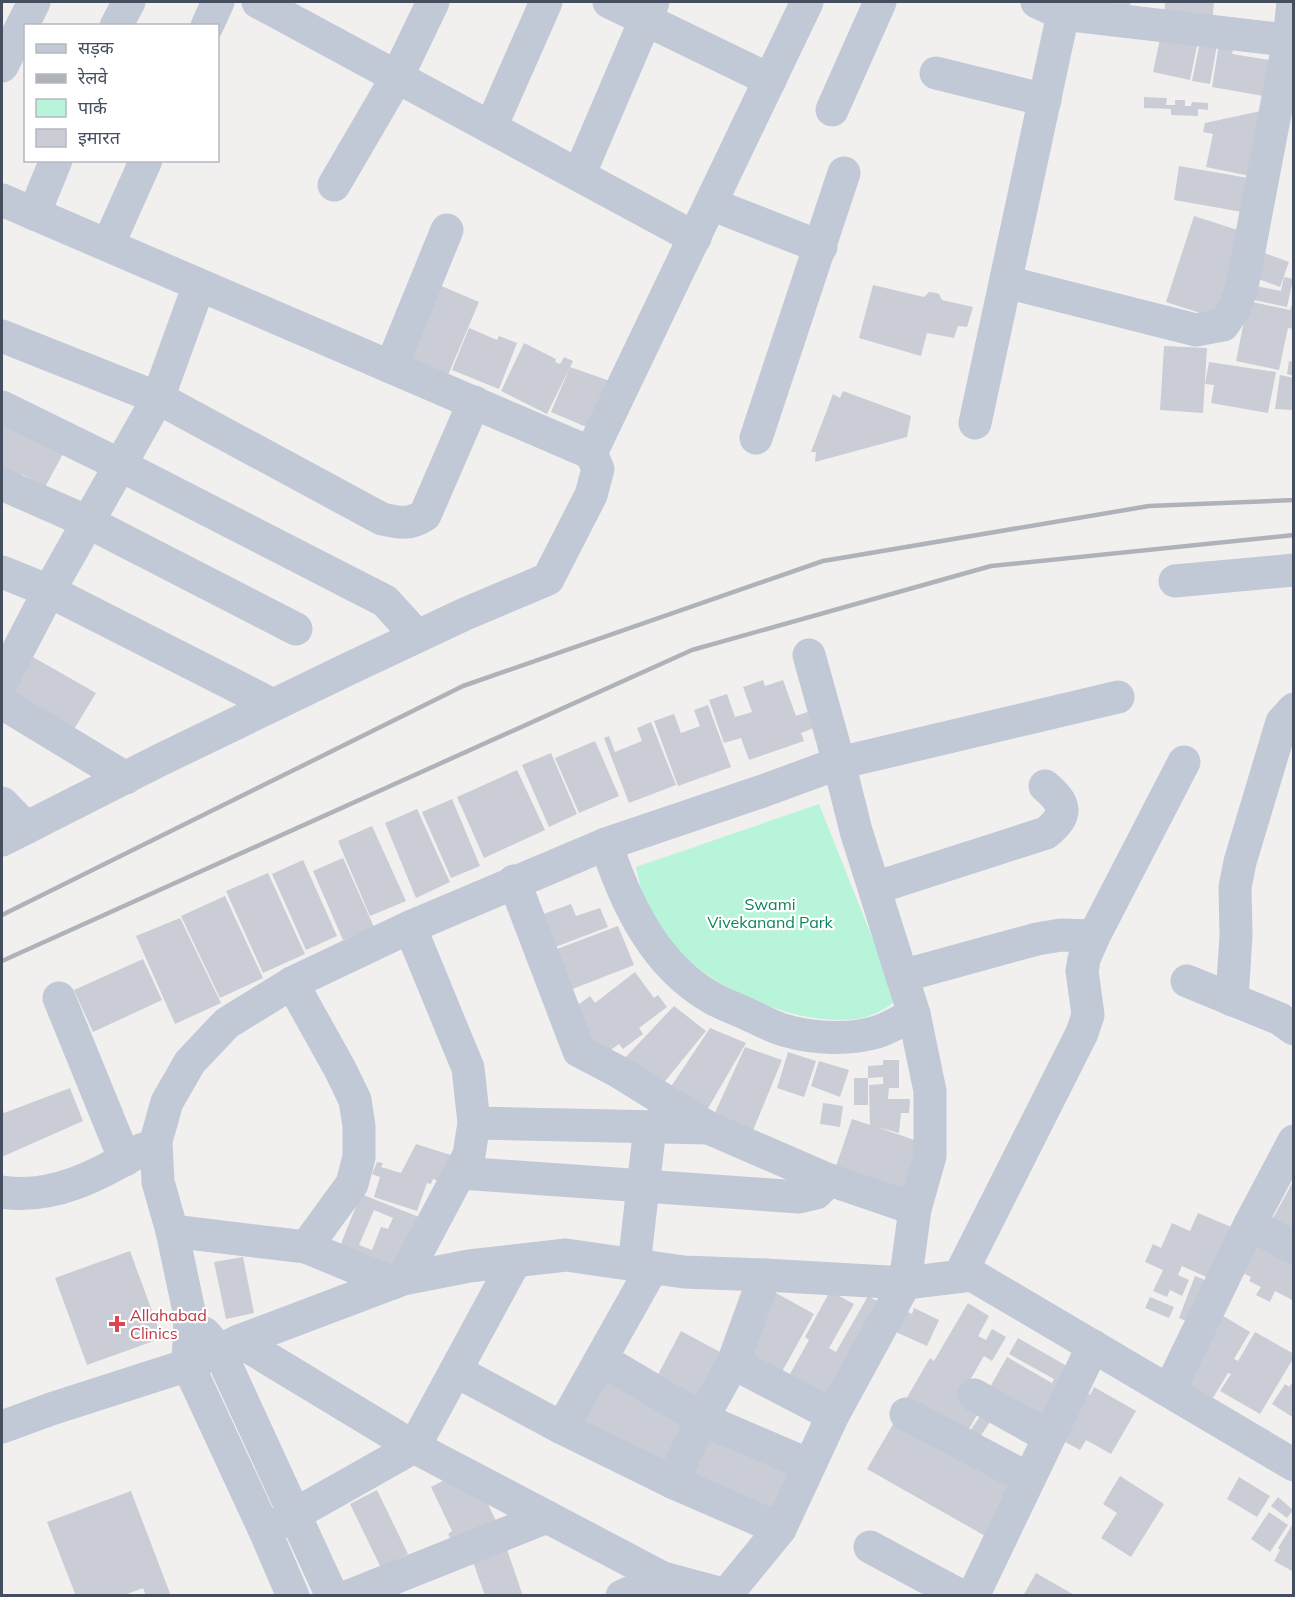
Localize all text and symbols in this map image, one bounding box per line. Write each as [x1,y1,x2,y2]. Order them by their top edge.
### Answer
legend [24,24,219,162]
text: सड़क [78,36,115,59]
text: रेलवे [77,66,109,89]
text: पार्क [78,96,108,119]
text: इमारत [78,126,121,149]
park label: Swami Vivekanand Park [707,894,834,932]
place label: Allahabad Clinics [130,1305,207,1343]
marker: Allahabad Clinics [108,1315,126,1333]

